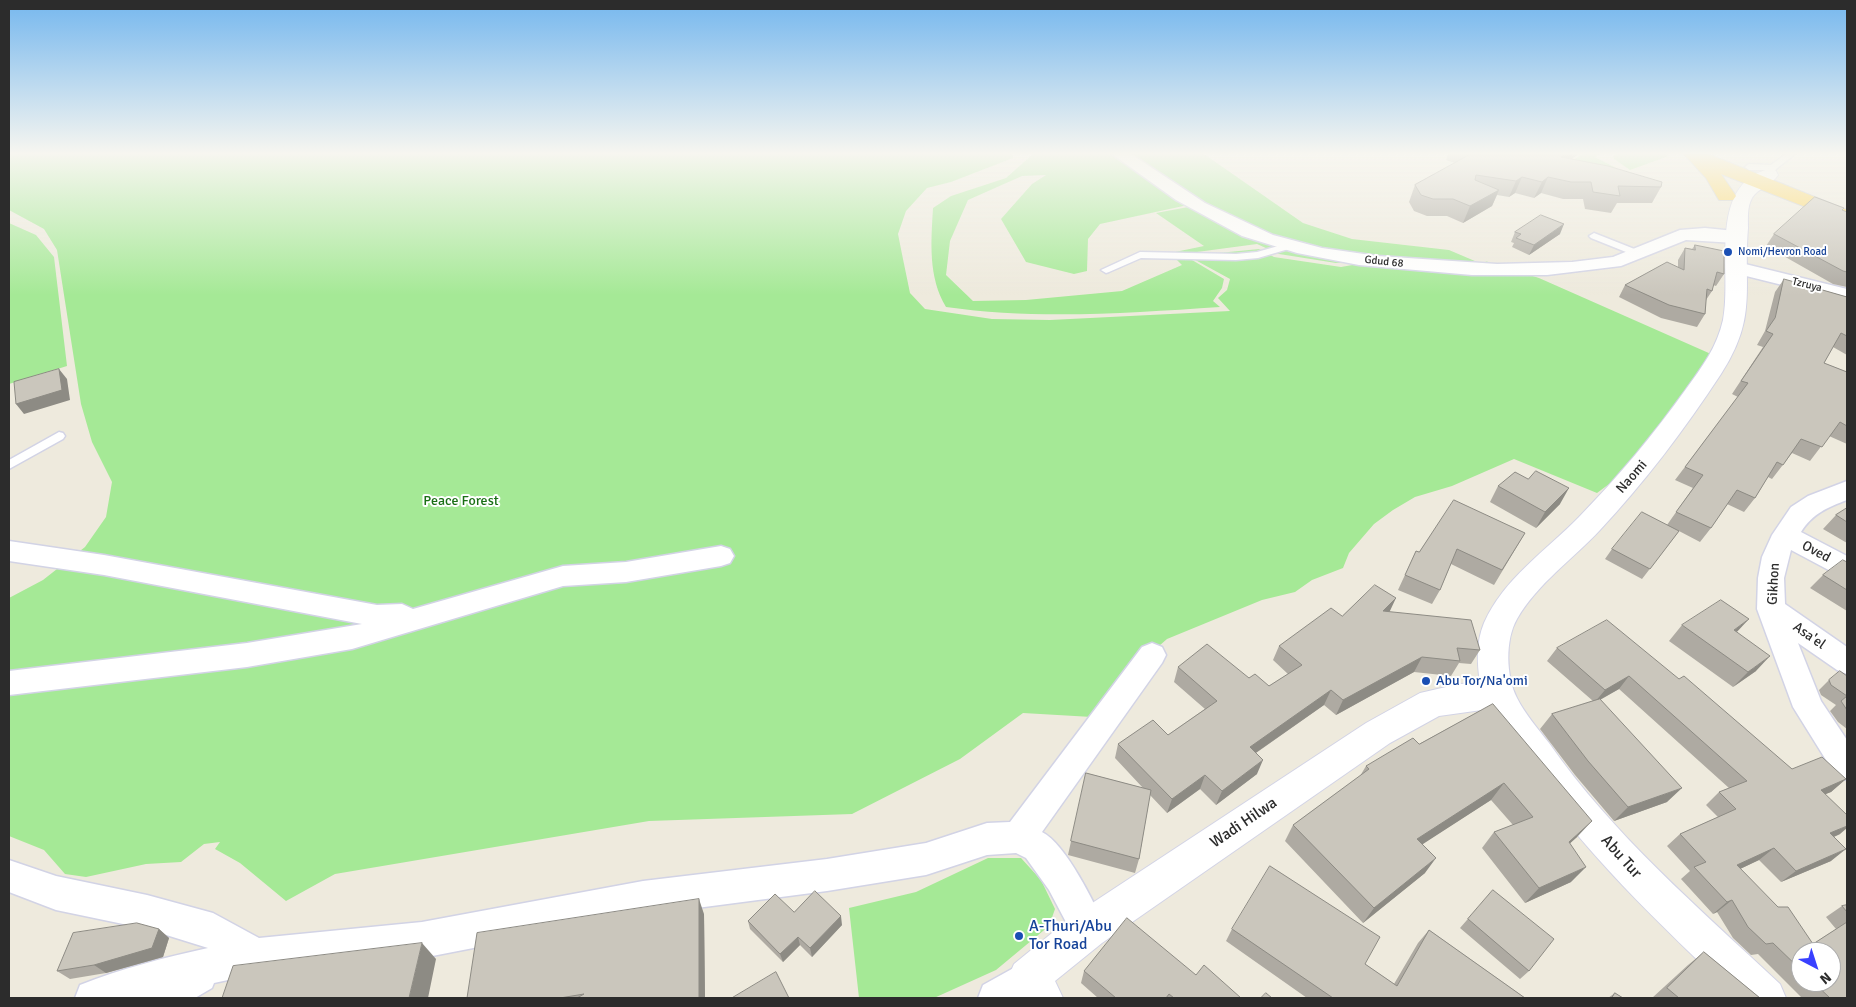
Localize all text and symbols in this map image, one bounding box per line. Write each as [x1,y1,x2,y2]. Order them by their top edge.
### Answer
place label: Nomi/Hevron Road [1738,245,1827,259]
marker: Nomi/Hevron Road [1722,246,1734,258]
street label: Gdud 68 [1364,253,1404,271]
street label: Tzruya [1791,275,1823,295]
street label: Naomi [1613,457,1651,497]
park label: Peace Forest [423,493,499,509]
street label: Oved [1799,538,1833,566]
street label: Gikhon [1765,562,1783,606]
street label: Asa'el [1790,619,1828,653]
place label: Abu Tor/Na'omi [1436,673,1528,689]
marker: Abu Tor/Na'omi [1420,675,1432,687]
street label: Wadi Hilwa [1207,794,1281,852]
street label: Abu Tur [1597,831,1645,883]
place label: A-Thuri/Abu Tor Road [1029,917,1112,955]
marker: A-Thuri/Abu Tor Road [1013,930,1025,942]
north arrow [1791,942,1841,992]
text: N [1816,968,1835,988]

